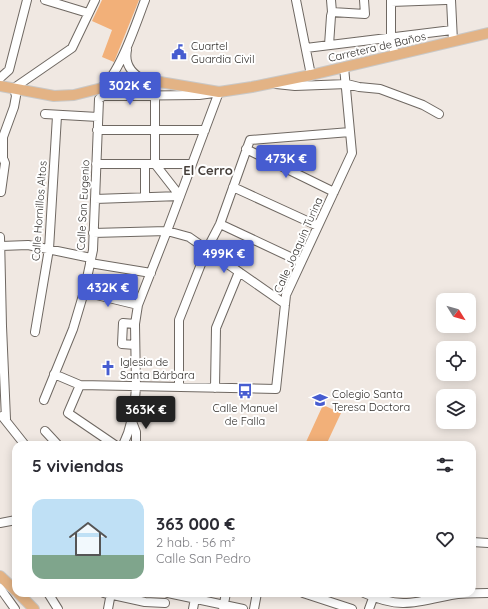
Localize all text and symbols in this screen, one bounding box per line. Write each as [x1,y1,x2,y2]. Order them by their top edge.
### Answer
street label: Carretera de Baños [327,29,427,65]
place label: Cuartel Guardia Civil [191,39,255,66]
public building icon: Cuartel Guardia Civil [170,43,188,61]
pin: 302K € [97,72,163,106]
text: 302K € [109,77,151,93]
pin: 473K € [253,145,319,179]
text: 473K € [265,150,307,166]
street label: Calle San Eugenio [74,159,92,251]
street label: Calle Hornillos Altos [29,160,49,262]
district label: El Cerro [183,162,233,178]
street label: Calle Joaquín Turina [271,195,325,295]
pin: 499K € [191,240,257,274]
text: 499K € [203,245,245,261]
pin: 432K € [75,274,141,308]
text: 432K € [87,279,129,295]
north arrow [436,293,476,333]
map controls [436,293,476,429]
button: locate [436,341,476,381]
place label: Iglesia de Santa Bárbara [120,355,195,382]
church icon: Iglesia de Santa Bárbara [99,359,117,377]
bus stop icon: Calle Manuel de Falla [236,382,254,400]
place label: Colegio Santa Teresa Doctora [332,387,410,414]
button: layers [436,389,476,429]
school or university icon: Colegio Santa Teresa Doctora [311,391,329,409]
pin: 363K € [113,396,179,430]
text: 363K € [125,401,167,417]
place label: Calle Manuel de Falla [212,401,278,428]
icon: filters [434,454,456,476]
text: 5 viviendas [32,455,123,476]
text: 363 000 € [156,513,235,534]
icon: home [64,515,112,563]
icon: heart [434,528,456,550]
text: 2 hab. · 56 m² [156,534,235,550]
text: Calle San Pedro [156,550,251,566]

